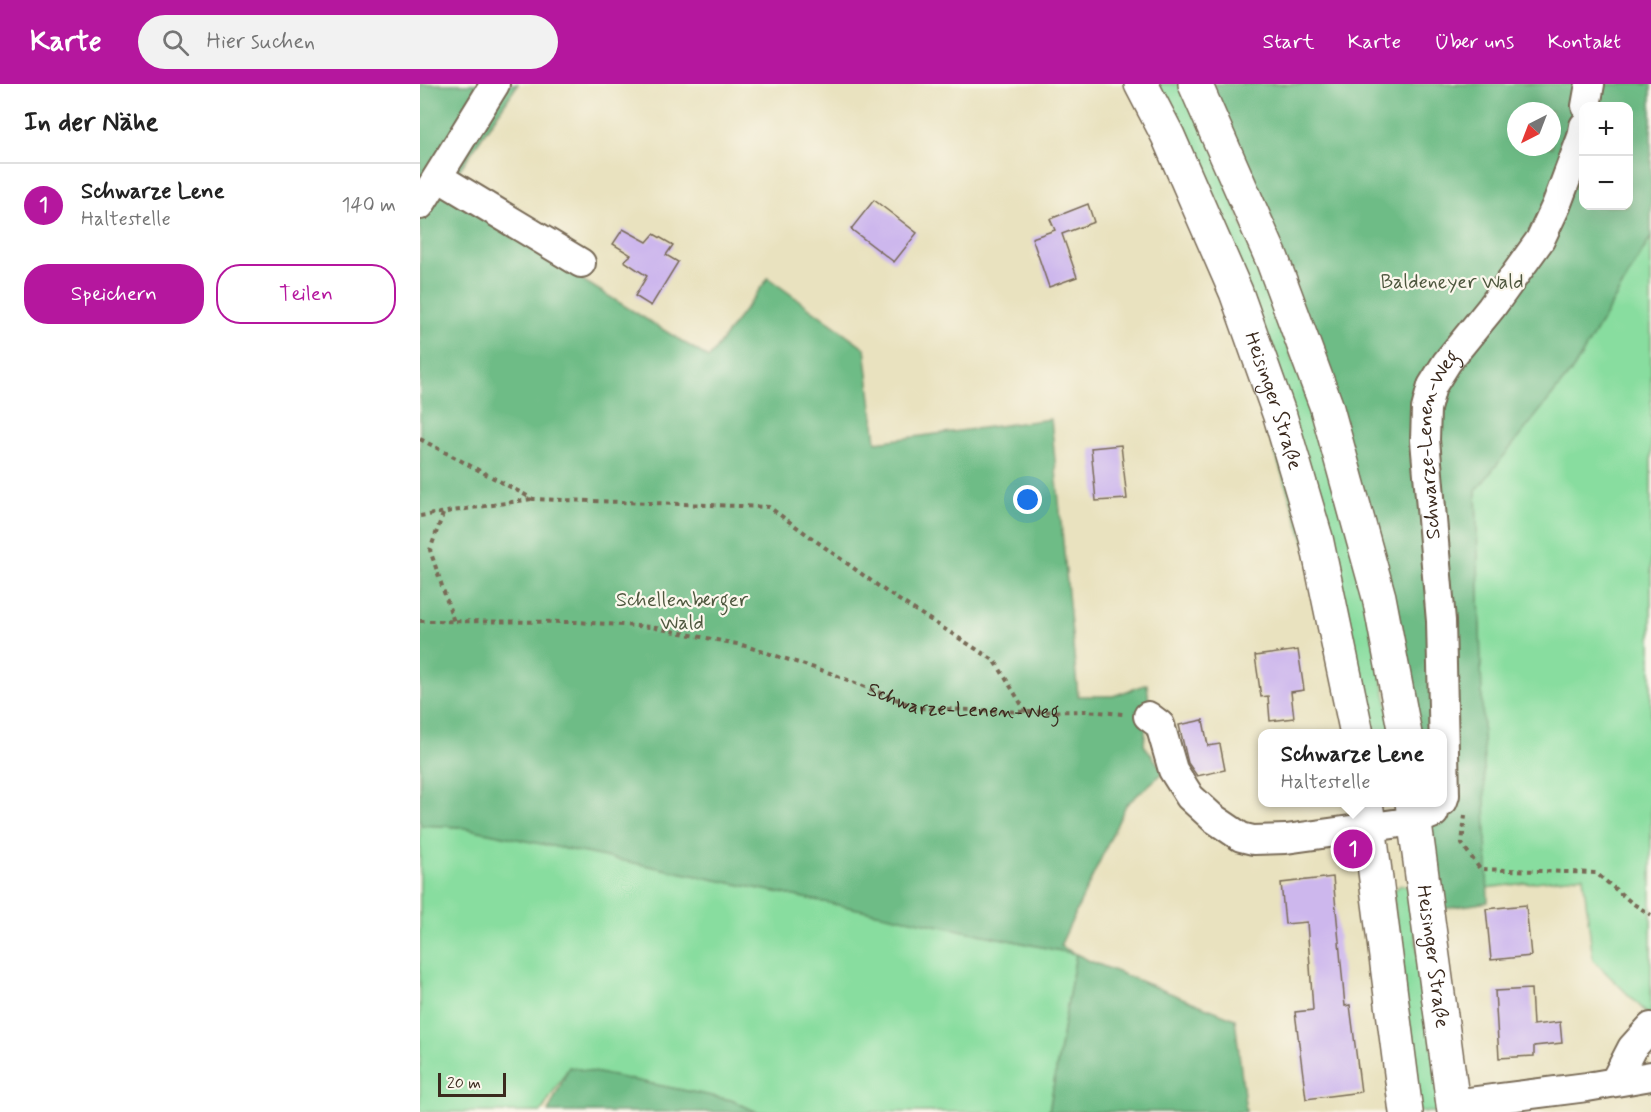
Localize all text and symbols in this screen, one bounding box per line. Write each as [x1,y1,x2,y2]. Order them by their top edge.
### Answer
search box [138,15,558,69]
text: Karte [30,24,102,61]
icon: search [159,26,192,59]
text: Hier suchen [207,28,315,56]
text: Start [1263,28,1315,56]
text: Karte [1348,28,1401,56]
text: Über uns [1434,28,1514,56]
text: Kontakt [1547,28,1621,56]
north arrow [1507,102,1561,156]
map controls [1579,102,1633,210]
button: + [1579,102,1633,156]
text: In der Nähe [24,106,158,140]
button: − [1579,156,1633,210]
text: Schwarze Lene [81,178,225,206]
text: 1 [39,192,48,219]
text: 140 m [342,192,396,219]
text: Haltestelle [81,206,171,233]
button: Speichern [24,264,204,324]
button: Teilen [216,264,396,324]
park label: Baldeneyer Wald [1380,269,1524,296]
street label: Heisinger Straße [1238,328,1309,473]
street label: Schwarze-Lenen-Weg [1411,344,1467,540]
your location [1013,485,1042,514]
park label: Schellenberger Wald [616,587,749,637]
street label: Schwarze-Lenen-Weg [863,676,1060,727]
popup [1258,729,1447,807]
text: Schwarze Lene [1281,741,1424,769]
text: Haltestelle [1281,769,1370,796]
pin: 1 [1334,826,1372,872]
street label: Heisinger Straße [1410,883,1456,1030]
scale bar [438,1070,506,1098]
text: 20 m [447,1073,481,1094]

